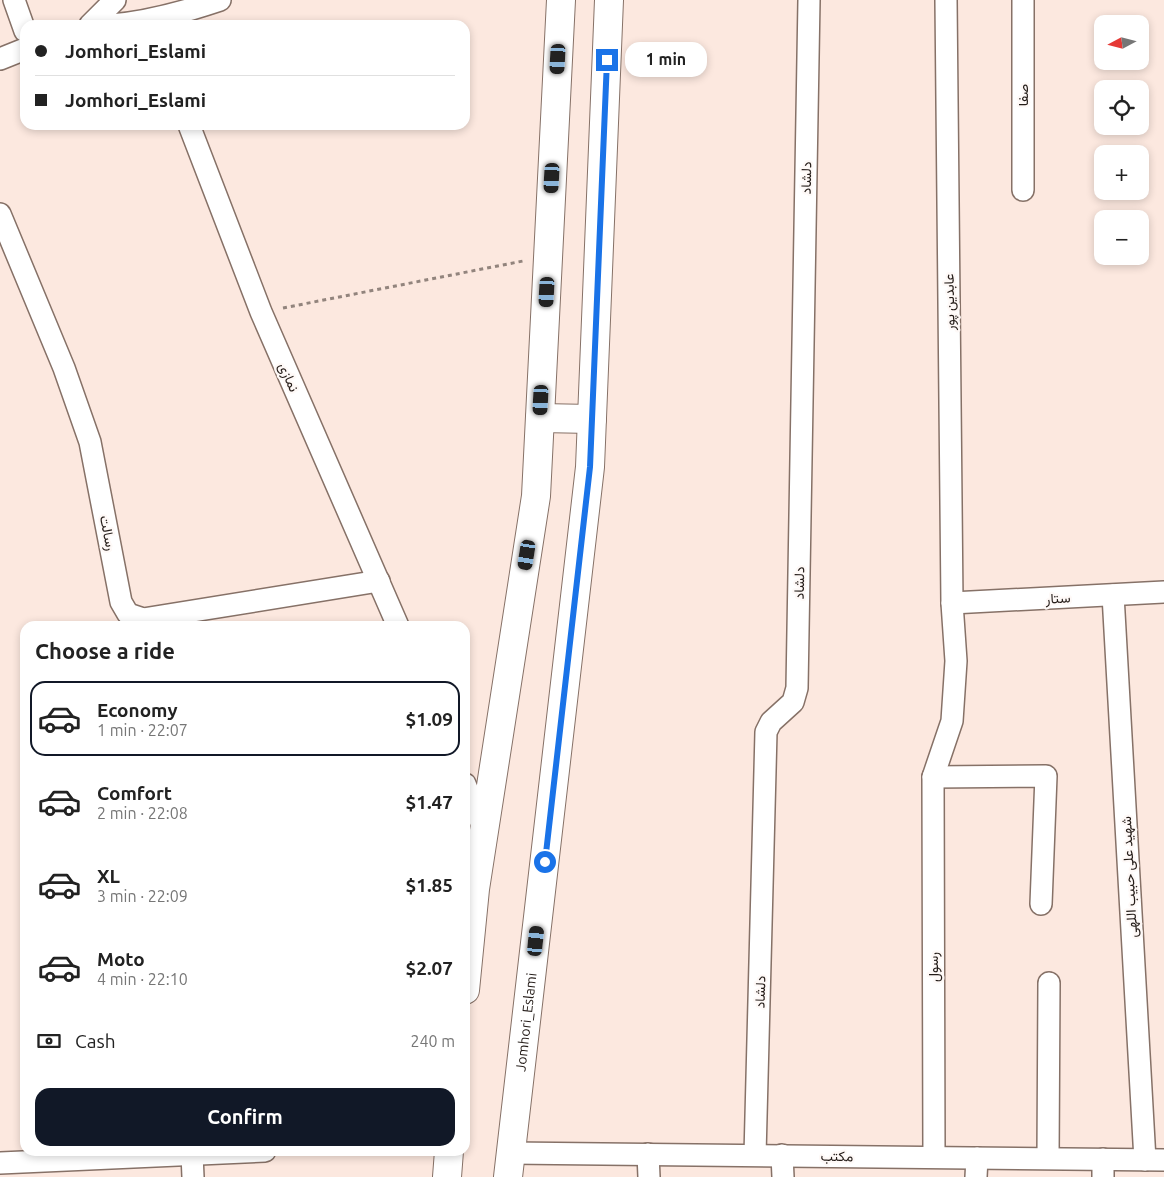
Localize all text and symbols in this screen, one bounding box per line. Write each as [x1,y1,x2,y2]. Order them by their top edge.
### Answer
north arrow [1094,15,1149,70]
map controls [1094,15,1149,265]
text: Jomhori_Eslami [65,40,206,62]
callout: 1 min [624,42,707,78]
car [549,44,566,74]
route end [596,49,618,71]
text: 1 min [646,50,686,68]
button: locate [1094,80,1149,135]
street label: صفا [1015,84,1031,106]
text: Jomhori_Eslami [65,89,206,111]
button: + [1094,145,1149,200]
street label: دلشاد [798,161,814,195]
car [543,163,560,193]
button: − [1094,210,1149,265]
street label: عابدین پور [941,273,960,332]
car [538,277,555,307]
street label: نمازی [275,360,302,395]
car [532,385,549,415]
street label: رسالت [96,514,119,552]
car [517,539,536,571]
street label: دلشاد [791,566,807,600]
street label: ستار [1044,589,1071,608]
text: Choose a ride [35,638,175,663]
icon: car [37,696,82,741]
text: Economy [97,699,178,721]
text: $1.09 [405,708,453,730]
text: 1 min · 22:07 [97,721,188,739]
icon: car [37,779,82,824]
text: Comfort [97,782,172,804]
text: $1.47 [405,791,453,813]
text: 2 min · 22:08 [97,804,188,822]
street label: شهید علی حبیب اللهی [1118,816,1141,938]
route start [534,851,556,873]
icon: car [37,862,82,907]
text: XL [97,865,120,887]
text: $1.85 [405,874,453,896]
text: 3 min · 22:09 [97,887,188,905]
car [526,925,545,957]
icon: car [37,945,82,990]
text: Moto [97,948,145,970]
street label: رسول [925,952,943,982]
text: $2.07 [405,957,453,979]
text: 4 min · 22:10 [97,970,188,988]
street label: Jomhori_Eslami [512,972,540,1072]
street label: دلشاد [751,975,769,1009]
icon: cash [35,1027,63,1055]
text: Cash [75,1030,116,1052]
text: 240 m [410,1032,455,1050]
button: Confirm [35,1088,455,1146]
street label: مکتب [821,1148,853,1165]

